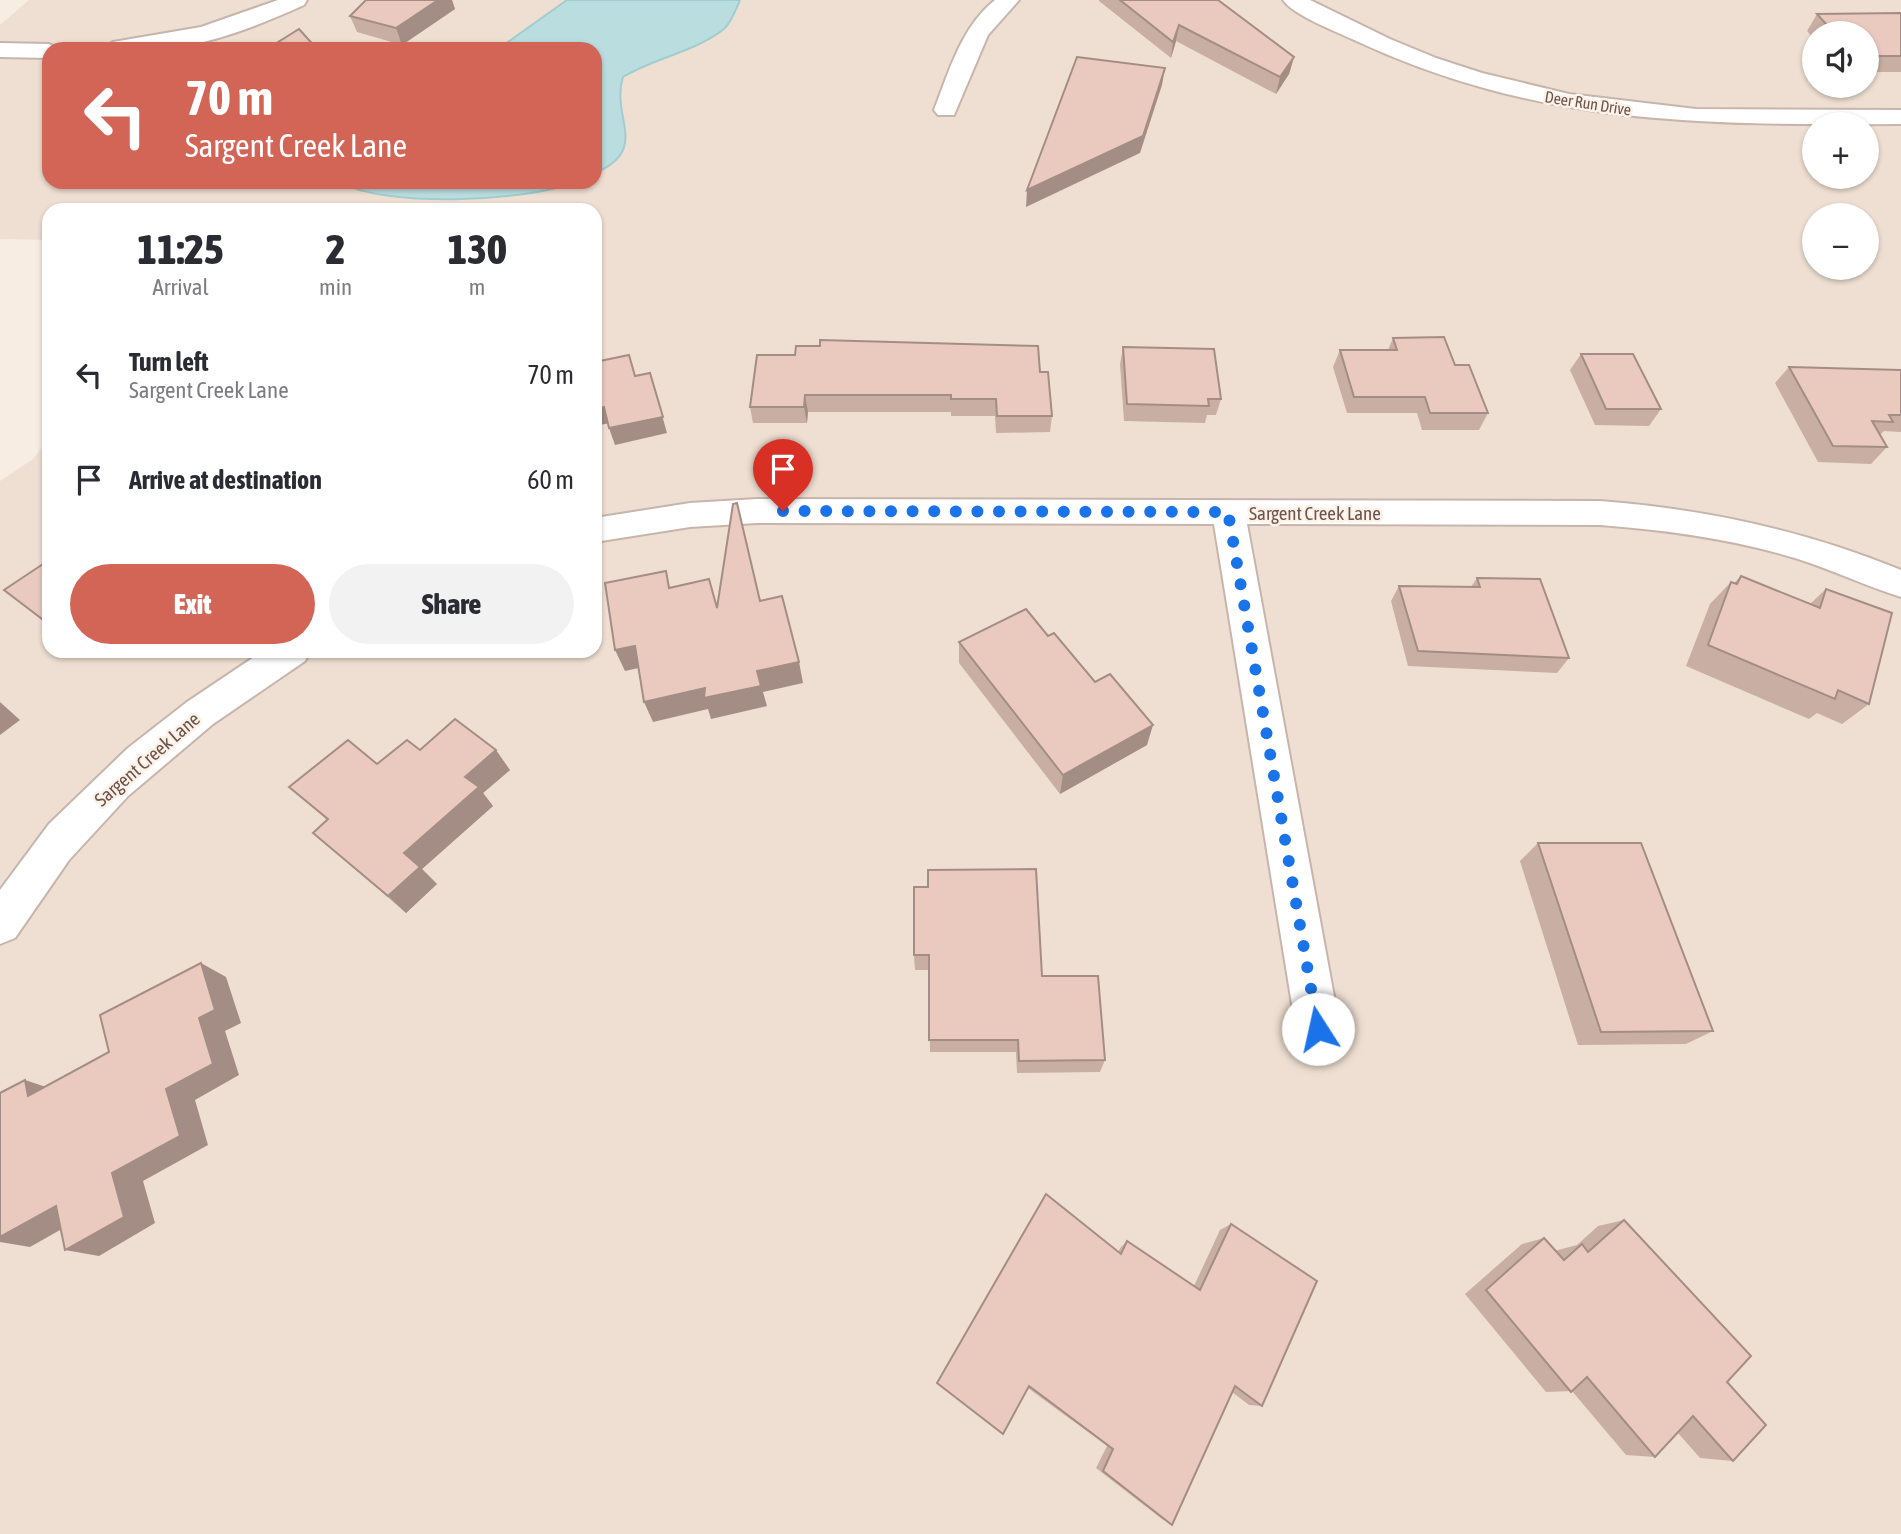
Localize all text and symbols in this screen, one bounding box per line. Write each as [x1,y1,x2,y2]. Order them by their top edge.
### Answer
map controls [1802,21,1879,280]
button: sound [1802,21,1879,98]
text: 70 m [185,69,273,125]
icon: left [70,70,161,161]
street label: Deer Run Drive [1544,87,1632,119]
button: + [1802,112,1879,189]
text: Sargent Creek Lane [185,127,407,164]
button: − [1802,203,1879,280]
text: 11:25 [137,225,224,273]
text: 2 [326,225,345,273]
text: 130 [447,225,507,273]
text: Arrival [152,274,209,300]
text: min [319,274,352,300]
text: m [469,274,485,300]
text: Turn left [129,347,209,377]
icon: left [70,356,108,394]
text: 70 m [527,360,574,390]
text: Sargent Creek Lane [129,377,289,403]
pin [753,439,813,511]
icon: arrive [764,450,802,488]
icon: arrive [70,461,108,499]
text: Arrive at destination [129,465,322,495]
text: 60 m [527,465,574,495]
street label: Sargent Creek Lane [1249,502,1381,524]
button: Exit [70,564,315,644]
button: Share [329,564,574,644]
street label: Sargent Creek Lane [90,707,204,811]
position arrow [1281,992,1355,1066]

